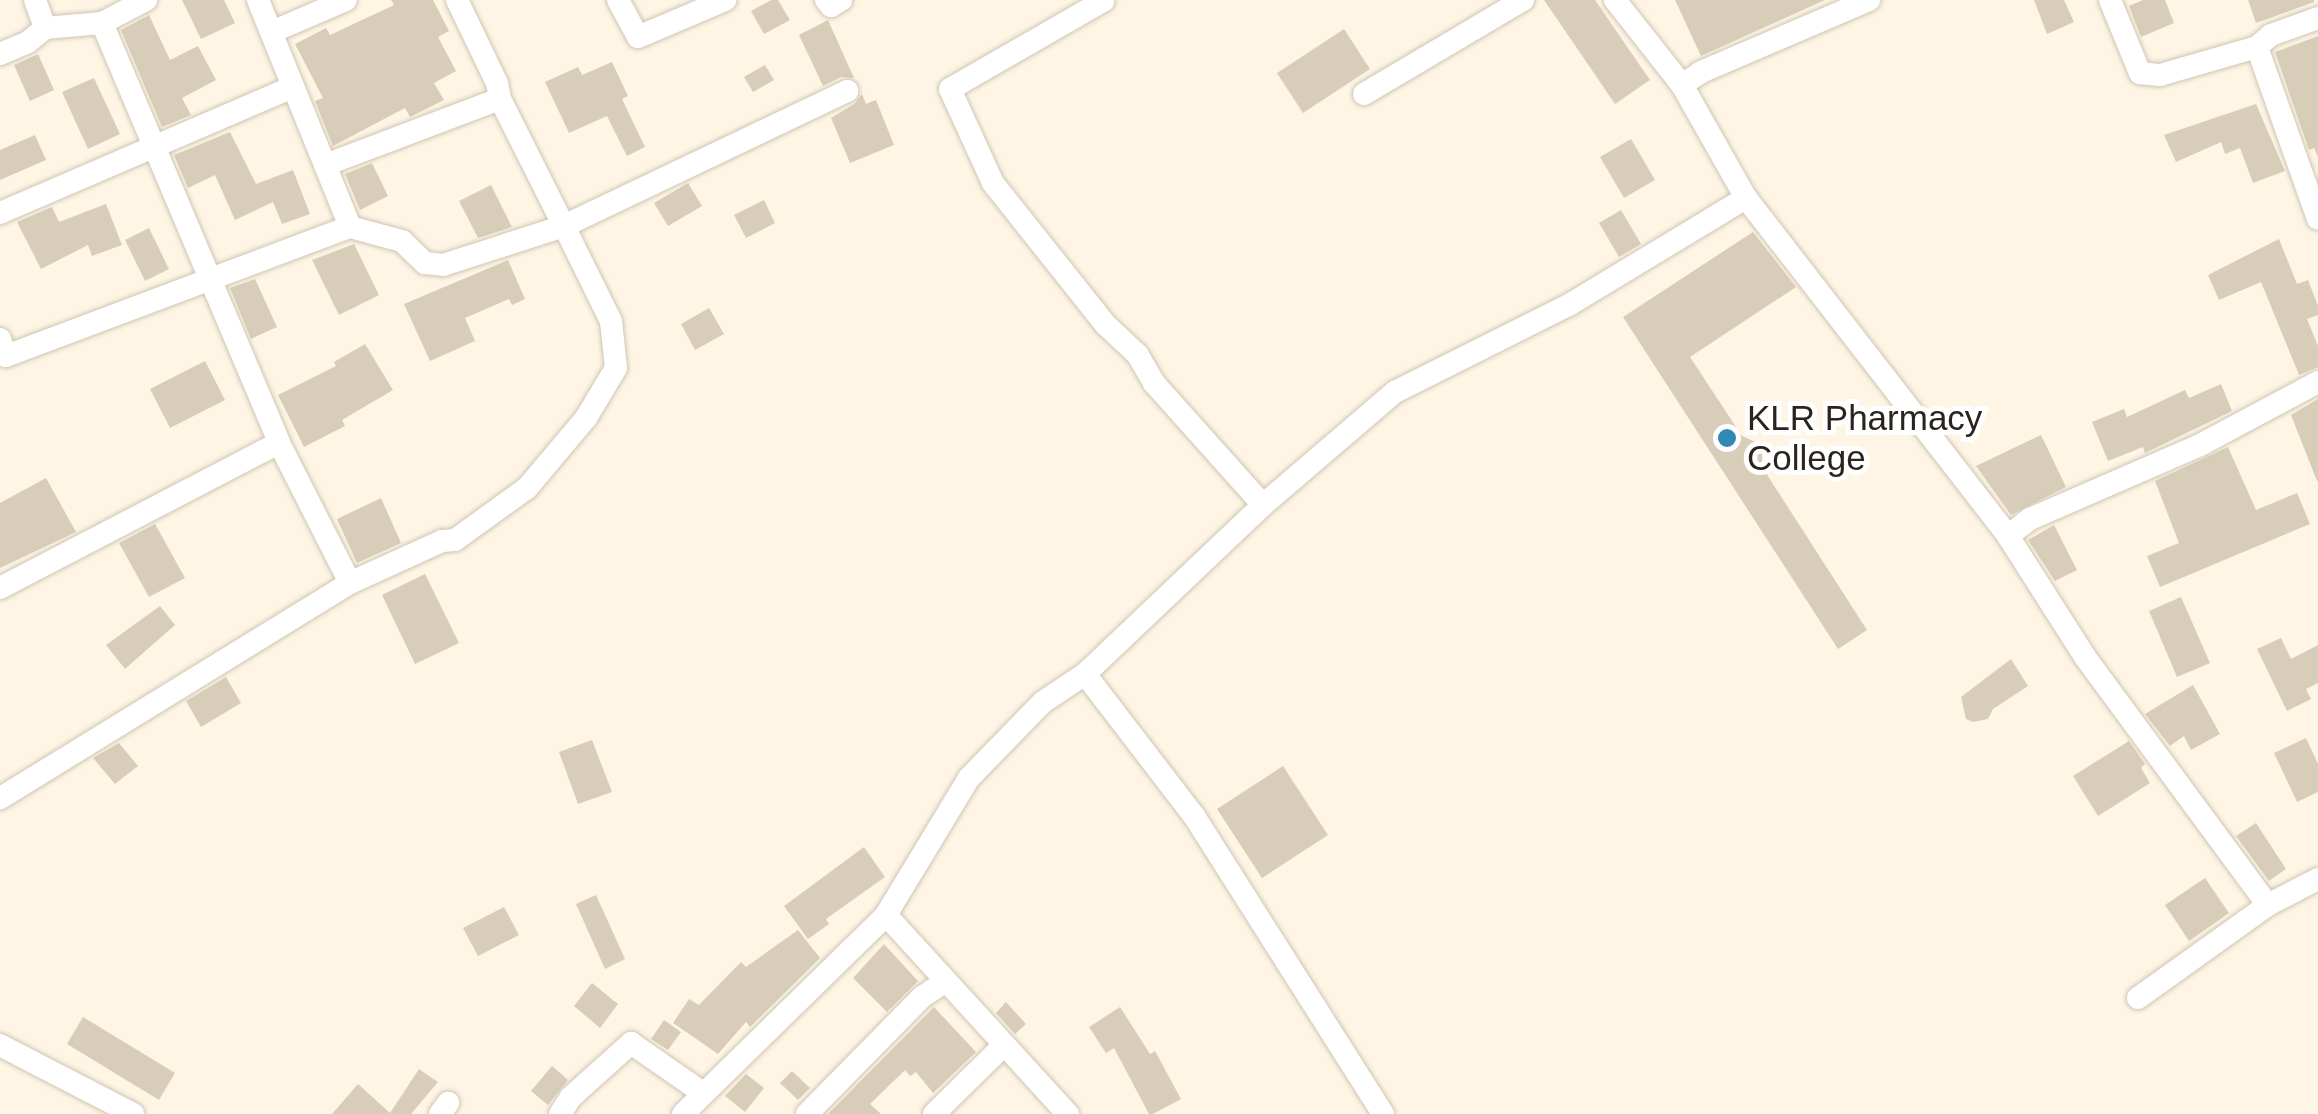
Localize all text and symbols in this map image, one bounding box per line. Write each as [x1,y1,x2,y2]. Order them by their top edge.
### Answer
place label: KLR Pharmacy College [1747,397,1982,479]
marker: KLR Pharmacy College [1716,427,1738,449]

